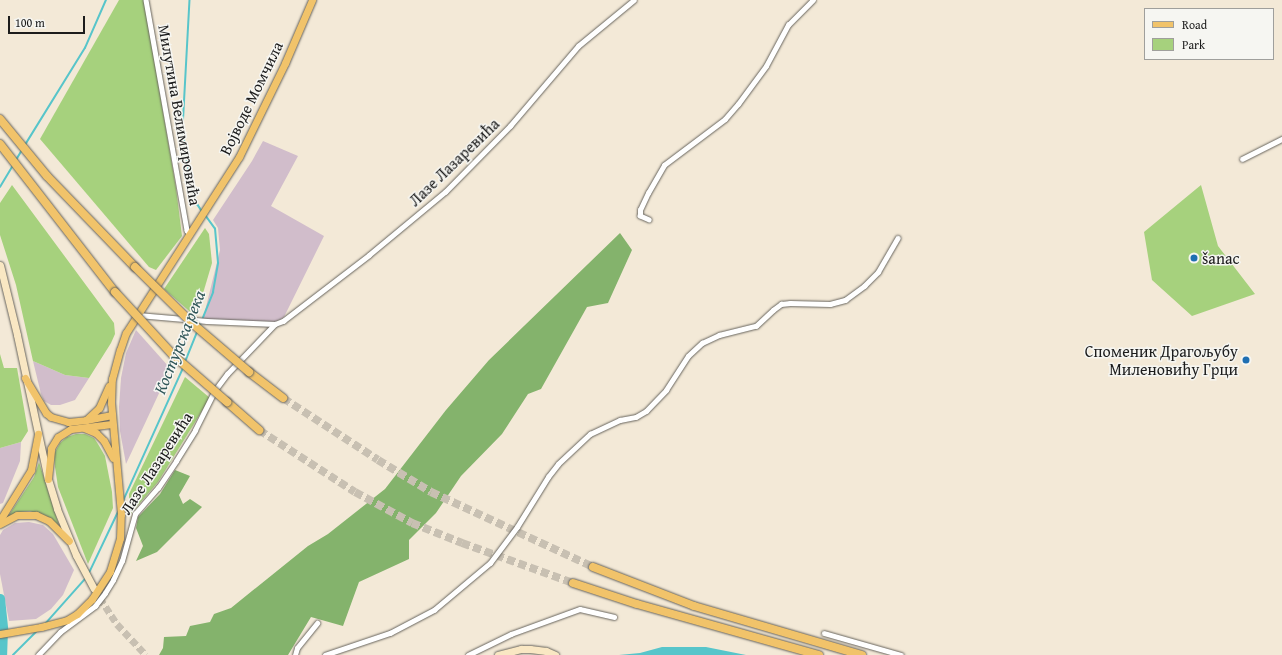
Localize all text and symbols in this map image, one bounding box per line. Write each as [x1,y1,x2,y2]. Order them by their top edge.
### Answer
scale bar [10,8,87,34]
legend [1144,8,1274,60]
text: 100 m [15,14,45,31]
text: Road [1182,16,1207,33]
street label: Милутина Велимировића [155,23,205,207]
text: Park [1182,36,1205,53]
street label: Војводе Момчила [215,38,287,158]
street label: Лазе Лазаревића [405,114,503,210]
place label: šanac [1202,248,1240,268]
marker: šanac [1189,253,1199,263]
water label: Костурска река [149,287,209,397]
place label: Споменик Драгољубу Миленовићу Грци [1085,341,1238,379]
marker: Споменик Драгољубу Миленовићу Грци [1241,355,1251,365]
street label: Лазе Лазаревића [116,408,196,518]

